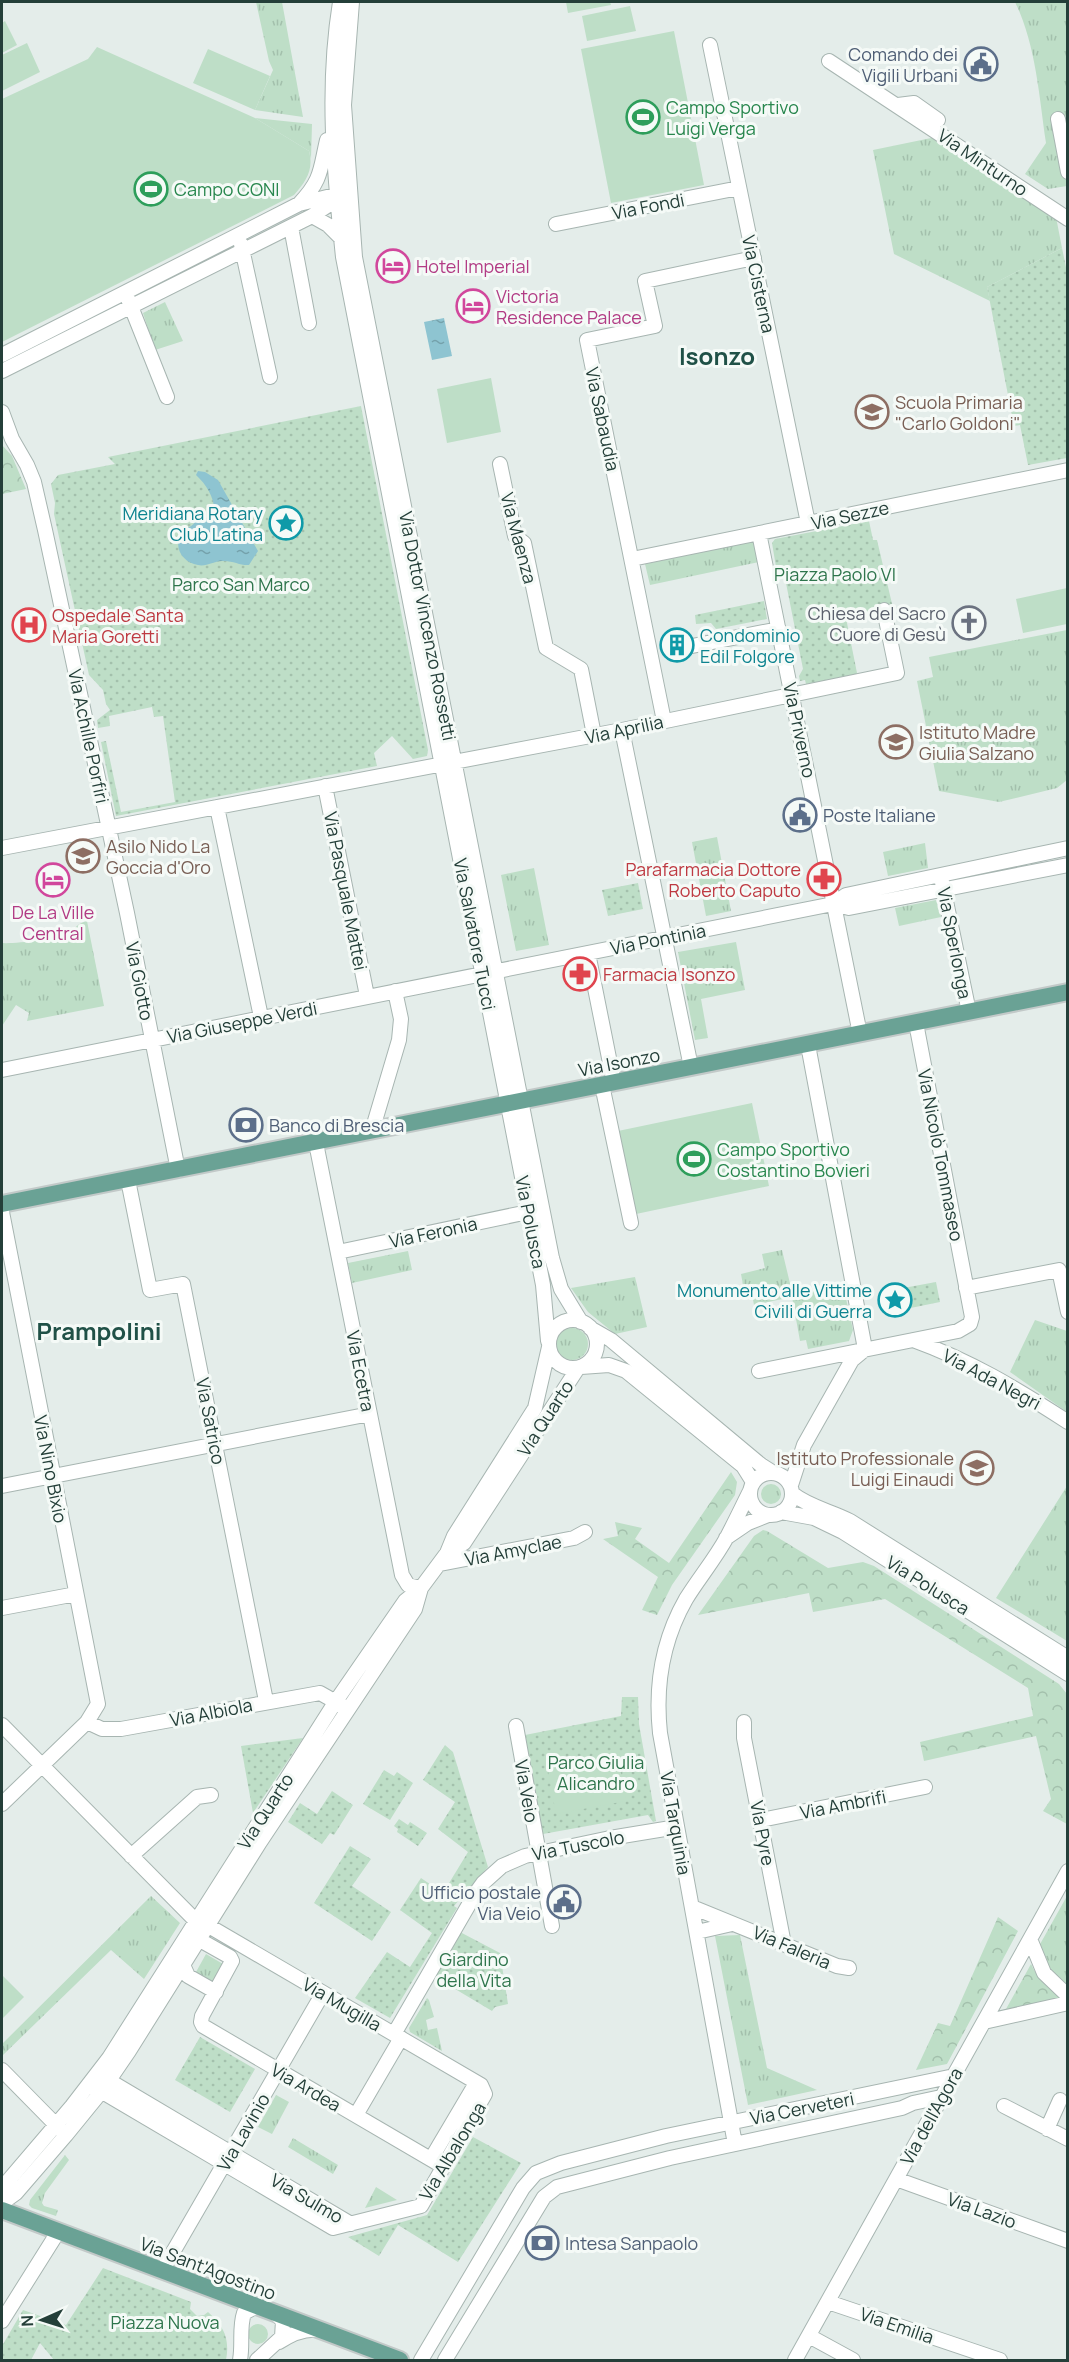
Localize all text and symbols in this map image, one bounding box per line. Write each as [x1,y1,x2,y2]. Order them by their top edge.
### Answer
place label: Comando dei Vigili Urbani [848,42,958,87]
public building icon: Comando dei Vigili Urbani [963,46,999,82]
place label: Campo Sportivo Luigi Verga [666,95,799,140]
sports icon: Campo Sportivo Luigi Verga [625,99,661,135]
street label: Via Minturno [933,123,1033,201]
sports icon: Campo CONI [133,171,169,207]
place label: Campo CONI [174,177,279,201]
street label: Via Fondi [610,187,686,225]
street label: Via Cisterna [737,233,781,335]
hotel icon: Hotel Imperial [375,248,411,284]
place label: Hotel Imperial [416,254,530,278]
place label: Victoria Residence Palace [496,284,642,329]
hotel icon: Victoria Residence Palace [455,288,491,324]
district label: Isonzo [679,339,755,372]
street label: Via Sabaudia [580,365,626,473]
place label: Scuola Primaria "Carlo Goldoni" [895,390,1023,435]
school or university icon: Scuola Primaria "Carlo Goldoni" [854,394,890,430]
street label: Via Maenza [495,490,543,586]
street label: Via Sezze [809,495,891,535]
place label: Meridiana Rotary Club Latina [122,501,263,546]
place icon: Meridiana Rotary Club Latina [268,505,304,541]
street label: Via Dottor Vincenzo Rossetti [394,509,462,743]
park label: Piazza Paolo VI [774,562,896,586]
park label: Parco San Marco [172,572,310,596]
place label: Chiesa del Sacro Cuore di Gesù [808,601,946,646]
place label: Ospedale Santa Maria Goretti [52,603,184,648]
church icon: Chiesa del Sacro Cuore di Gesù [951,605,987,641]
hospital icon: Ospedale Santa Maria Goretti [11,607,47,643]
place label: Condominio Edil Folgore [700,623,800,668]
building icon: Condominio Edil Folgore [659,627,695,663]
street label: Via Achille Porfiri [63,667,115,805]
street label: Via Priverno [778,680,822,780]
street label: Via Aprilia [583,709,665,749]
place label: Istituto Madre Giulia Salzano [919,720,1036,765]
school or university icon: Istituto Madre Giulia Salzano [878,724,914,760]
public building icon: Poste Italiane [782,797,818,833]
place label: Poste Italiane [823,803,936,827]
street label: Via Pasquale Mattei [319,810,373,972]
place label: Asilo Nido La Goccia d'Oro [106,834,211,879]
school or university icon: Asilo Nido La Goccia d'Oro [65,838,101,874]
street label: Via Salvatore Tucci [449,856,501,1012]
place label: Parafarmacia Dottore Roberto Caputo [626,857,801,902]
pharmacy icon: Parafarmacia Dottore Roberto Caputo [806,861,842,897]
hotel icon: De La Ville Central [35,862,71,898]
street label: Via Sperlonga [932,885,978,1001]
place label: De La Ville Central [12,900,94,945]
street label: Via Pontinia [608,918,708,960]
street label: Via Giotto [121,940,159,1022]
pharmacy icon: Farmacia Isonzo [562,956,598,992]
place label: Farmacia Isonzo [603,962,735,986]
street label: Via Giuseppe Verdi [165,996,319,1048]
street label: Via Isonzo [576,1042,662,1082]
street label: Via Nicolò Tommaseo [913,1067,969,1243]
bank icon: Banco di Brescia [228,1107,264,1143]
place label: Banco di Brescia [269,1113,404,1137]
place label: Campo Sportivo Costantino Bovieri [717,1137,870,1182]
sports icon: Campo Sportivo Costantino Bovieri [676,1141,712,1177]
street label: Via Polusca [510,1174,552,1270]
street label: Via Feronia [387,1211,479,1253]
place label: Monumento alle Vittime Civili di Guerra [677,1278,872,1323]
place icon: Monumento alle Vittime Civili di Guerra [877,1282,913,1318]
district label: Prampolini [37,1314,161,1347]
street label: Via Ecetra [341,1328,381,1414]
street label: Via Ada Negri [939,1343,1045,1415]
street label: Via Quarto [512,1375,578,1461]
street label: Via Satrico [191,1376,231,1466]
street label: Via Nino Bixio [29,1413,73,1525]
place label: Istituto Professionale Luigi Einaudi [776,1446,954,1491]
school or university icon: Istituto Professionale Luigi Einaudi [959,1450,995,1486]
street label: Via Amyclae [463,1529,563,1571]
street label: Via Polusca [882,1550,974,1620]
street label: Via Albiola [168,1692,254,1732]
park label: Parco Giulia Alicandro [548,1750,644,1795]
street label: Via Veio [510,1758,544,1824]
street label: Via Quarto [232,1768,298,1854]
street label: Via Tarquinia [655,1769,697,1877]
street label: Via Ambrifi [798,1784,888,1824]
street label: Via Pyre [745,1799,781,1867]
street label: Via Tuscolo [530,1824,626,1866]
place label: Ufficio postale Via Veio [421,1880,541,1925]
public building icon: Ufficio postale Via Veio [546,1884,582,1920]
street label: Via Faleria [749,1920,835,1974]
park label: Giardino della Vita [436,1947,512,1992]
street label: Via Mugilla [298,1972,386,2036]
street label: Via Ardea [267,2057,345,2117]
street label: Via dell'Agora [894,2063,968,2169]
street label: Via Cerveteri [748,2086,856,2130]
street label: Via Lavinio [211,2089,275,2175]
street label: Via Albalonga [413,2097,491,2205]
street label: Via Sulmo [266,2168,348,2228]
street label: Via Lazio [944,2186,1020,2234]
bank icon: Intesa Sanpaolo [524,2225,560,2261]
street label: Via Sant'Agostino [137,2231,279,2305]
place label: Intesa Sanpaolo [565,2231,698,2255]
north arrow [12,2290,72,2350]
street label: Via Emilia [857,2301,937,2349]
park label: Piazza Nuova [110,2310,220,2334]
text: N [16,2314,38,2327]

